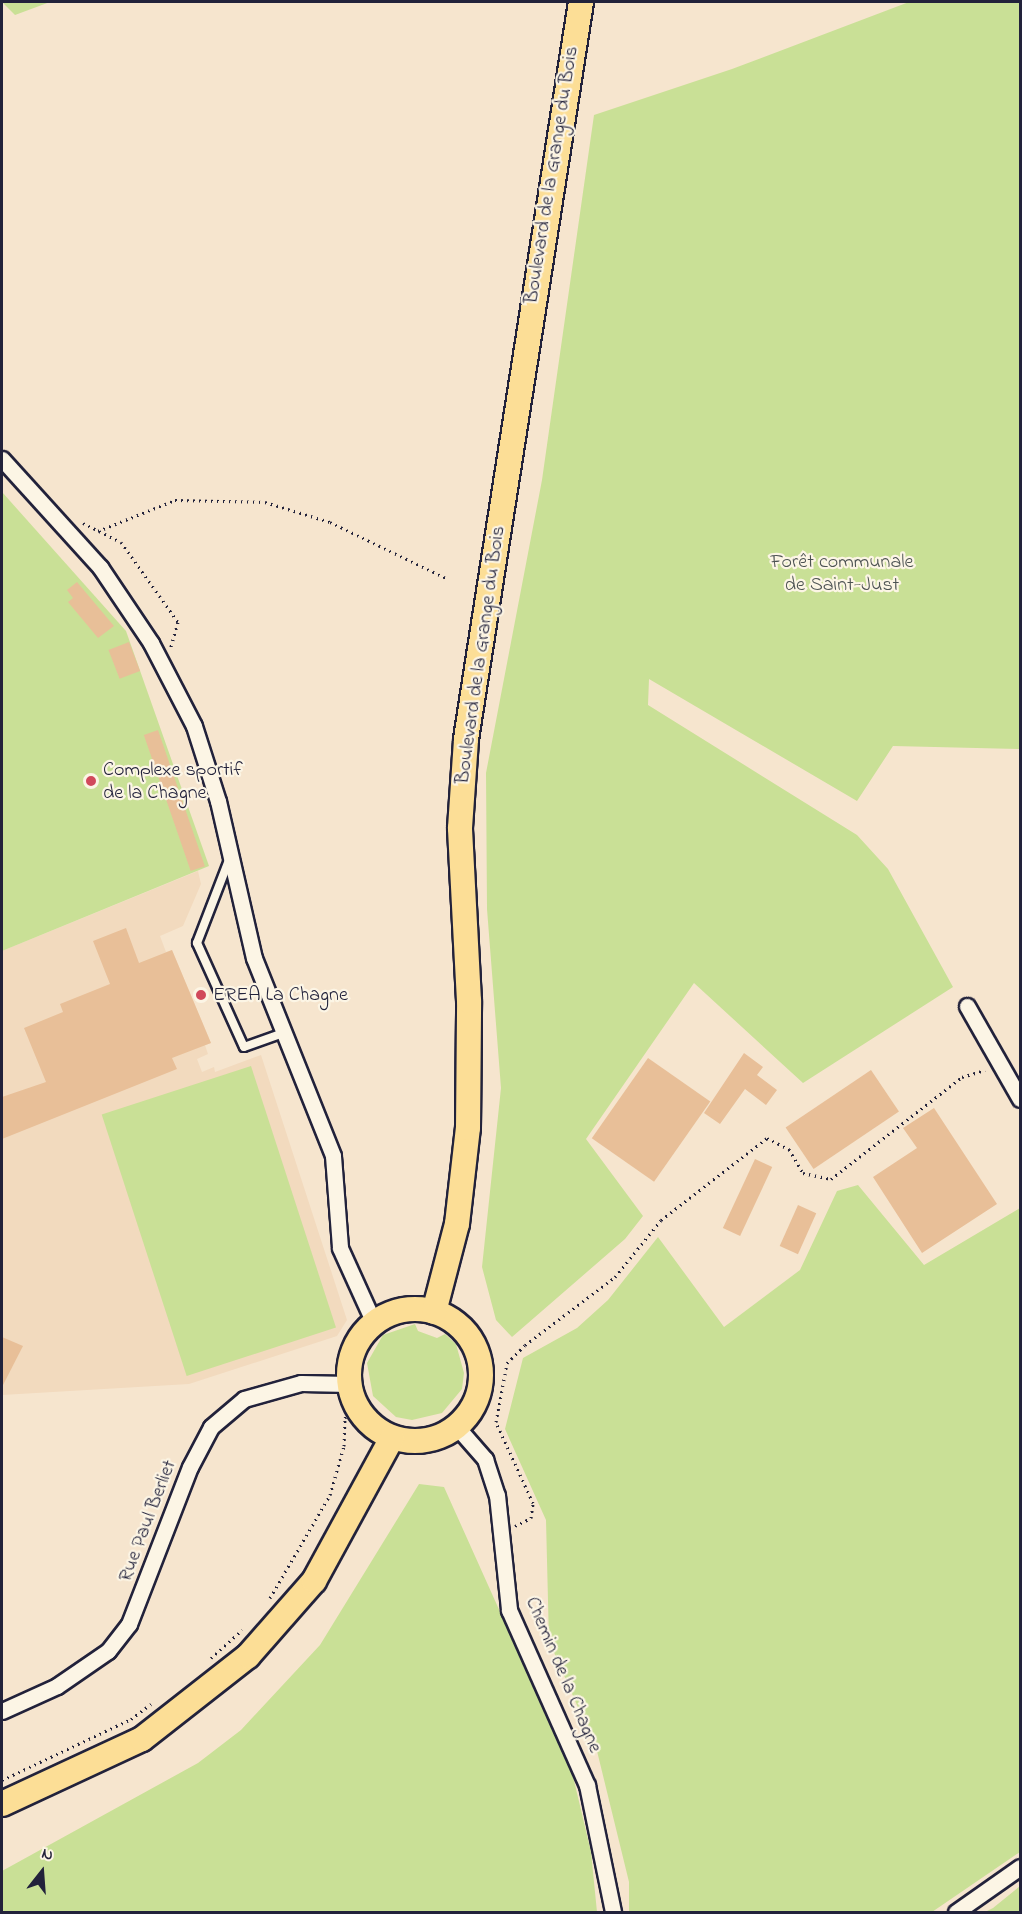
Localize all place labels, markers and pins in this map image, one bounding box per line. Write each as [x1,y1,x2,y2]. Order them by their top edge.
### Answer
place label: Complexe sportif de la Chagne [103,758,243,805]
marker: Complexe sportif de la Chagne [84,774,98,788]
place label: EREA La Chagne [213,983,348,1007]
marker: EREA La Chagne [194,988,208,1002]

